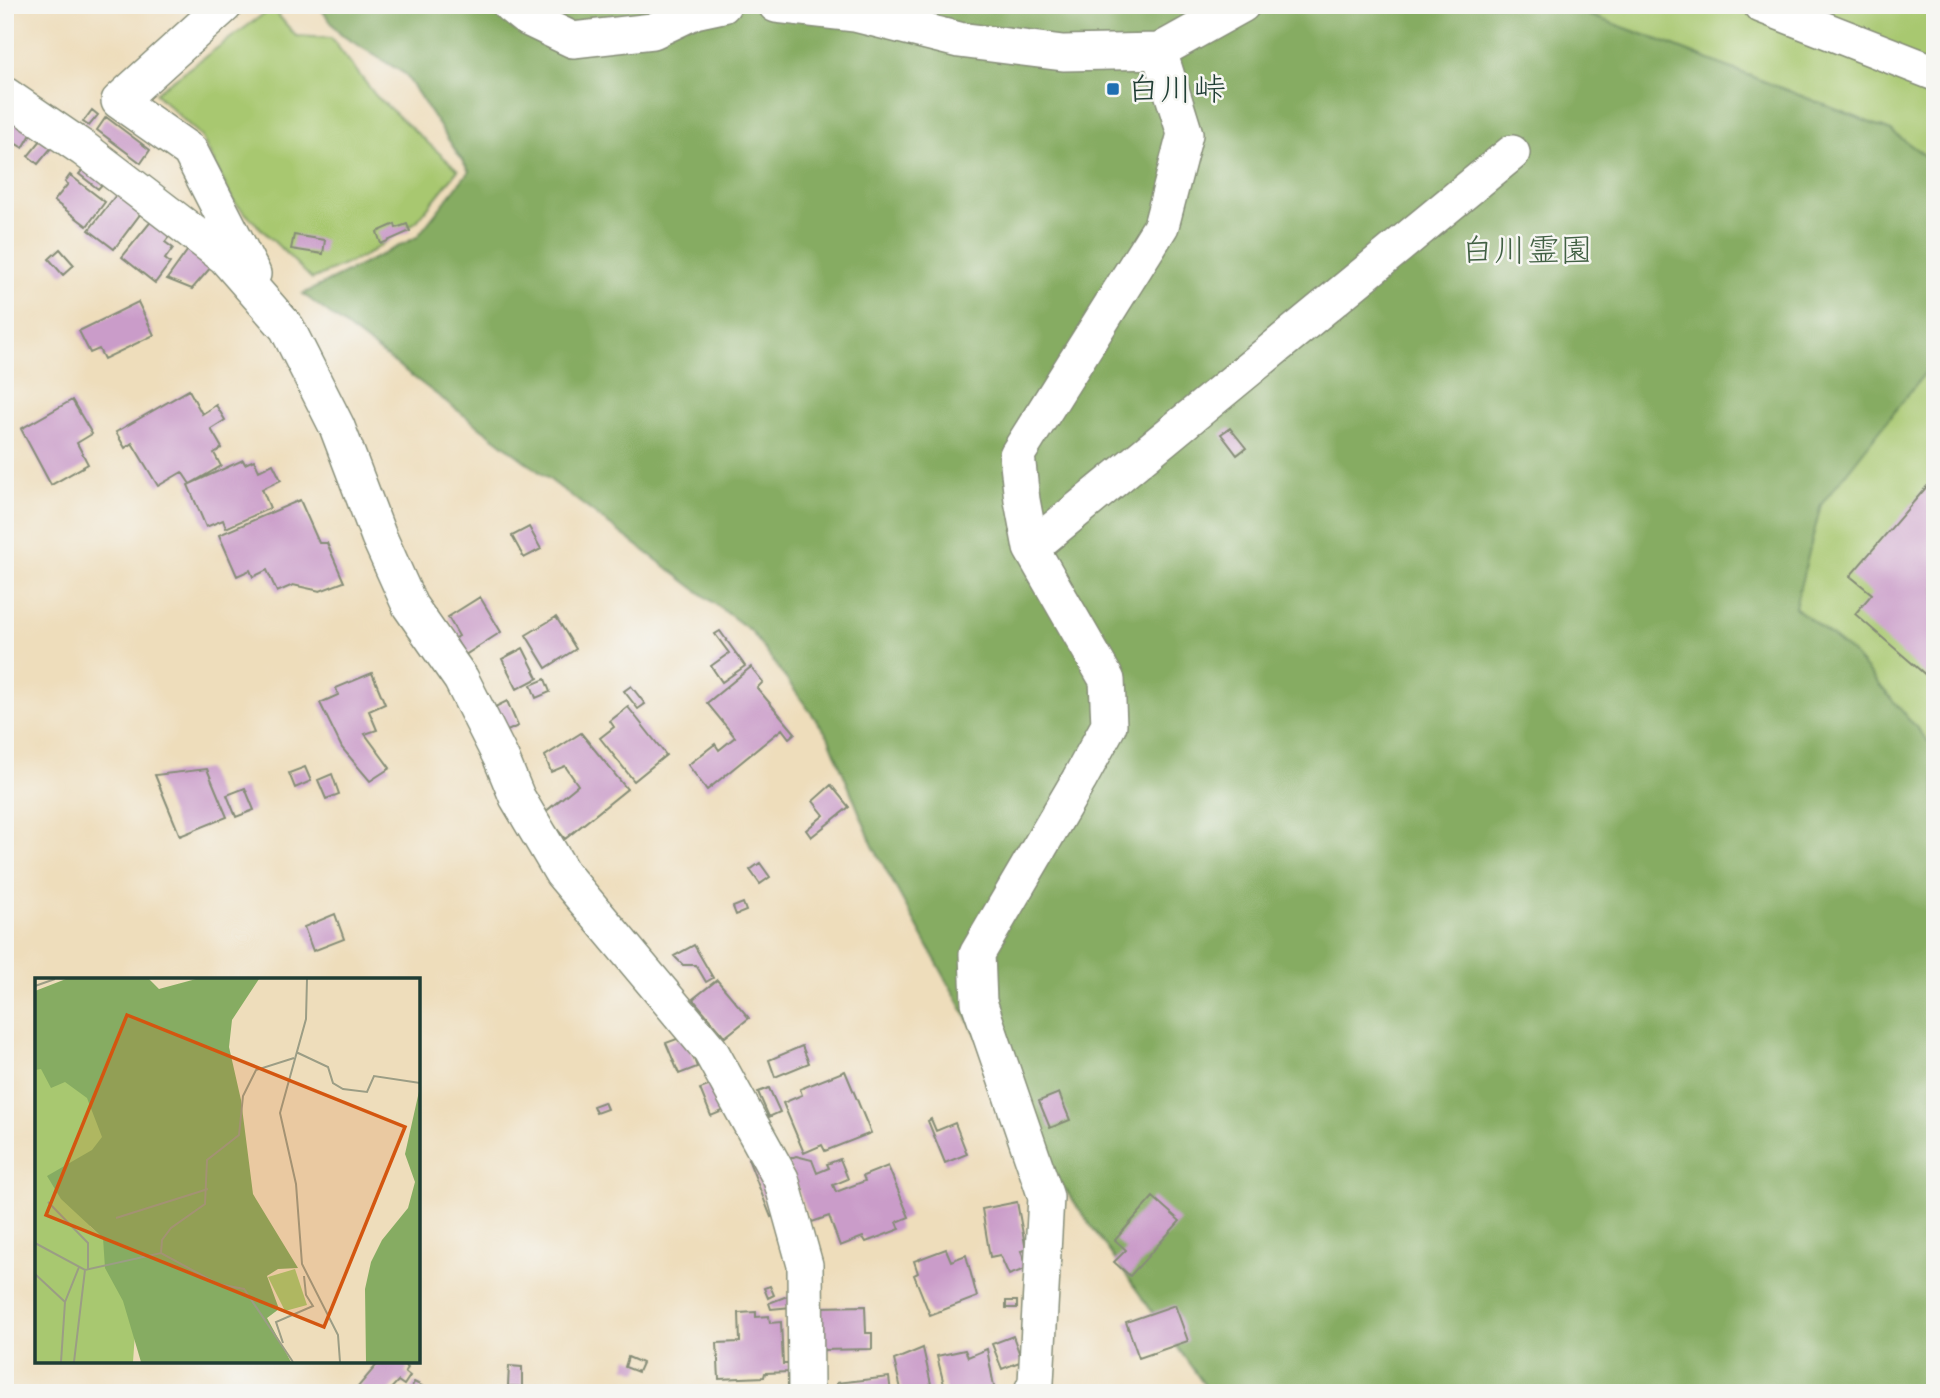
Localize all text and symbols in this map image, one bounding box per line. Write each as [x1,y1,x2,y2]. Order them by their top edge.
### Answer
place label: 白川峠 [1127,68,1226,110]
marker: 白川峠 [1105,81,1121,97]
park label: 白川霊園 [1461,229,1593,271]
inset map [35,978,420,1363]

